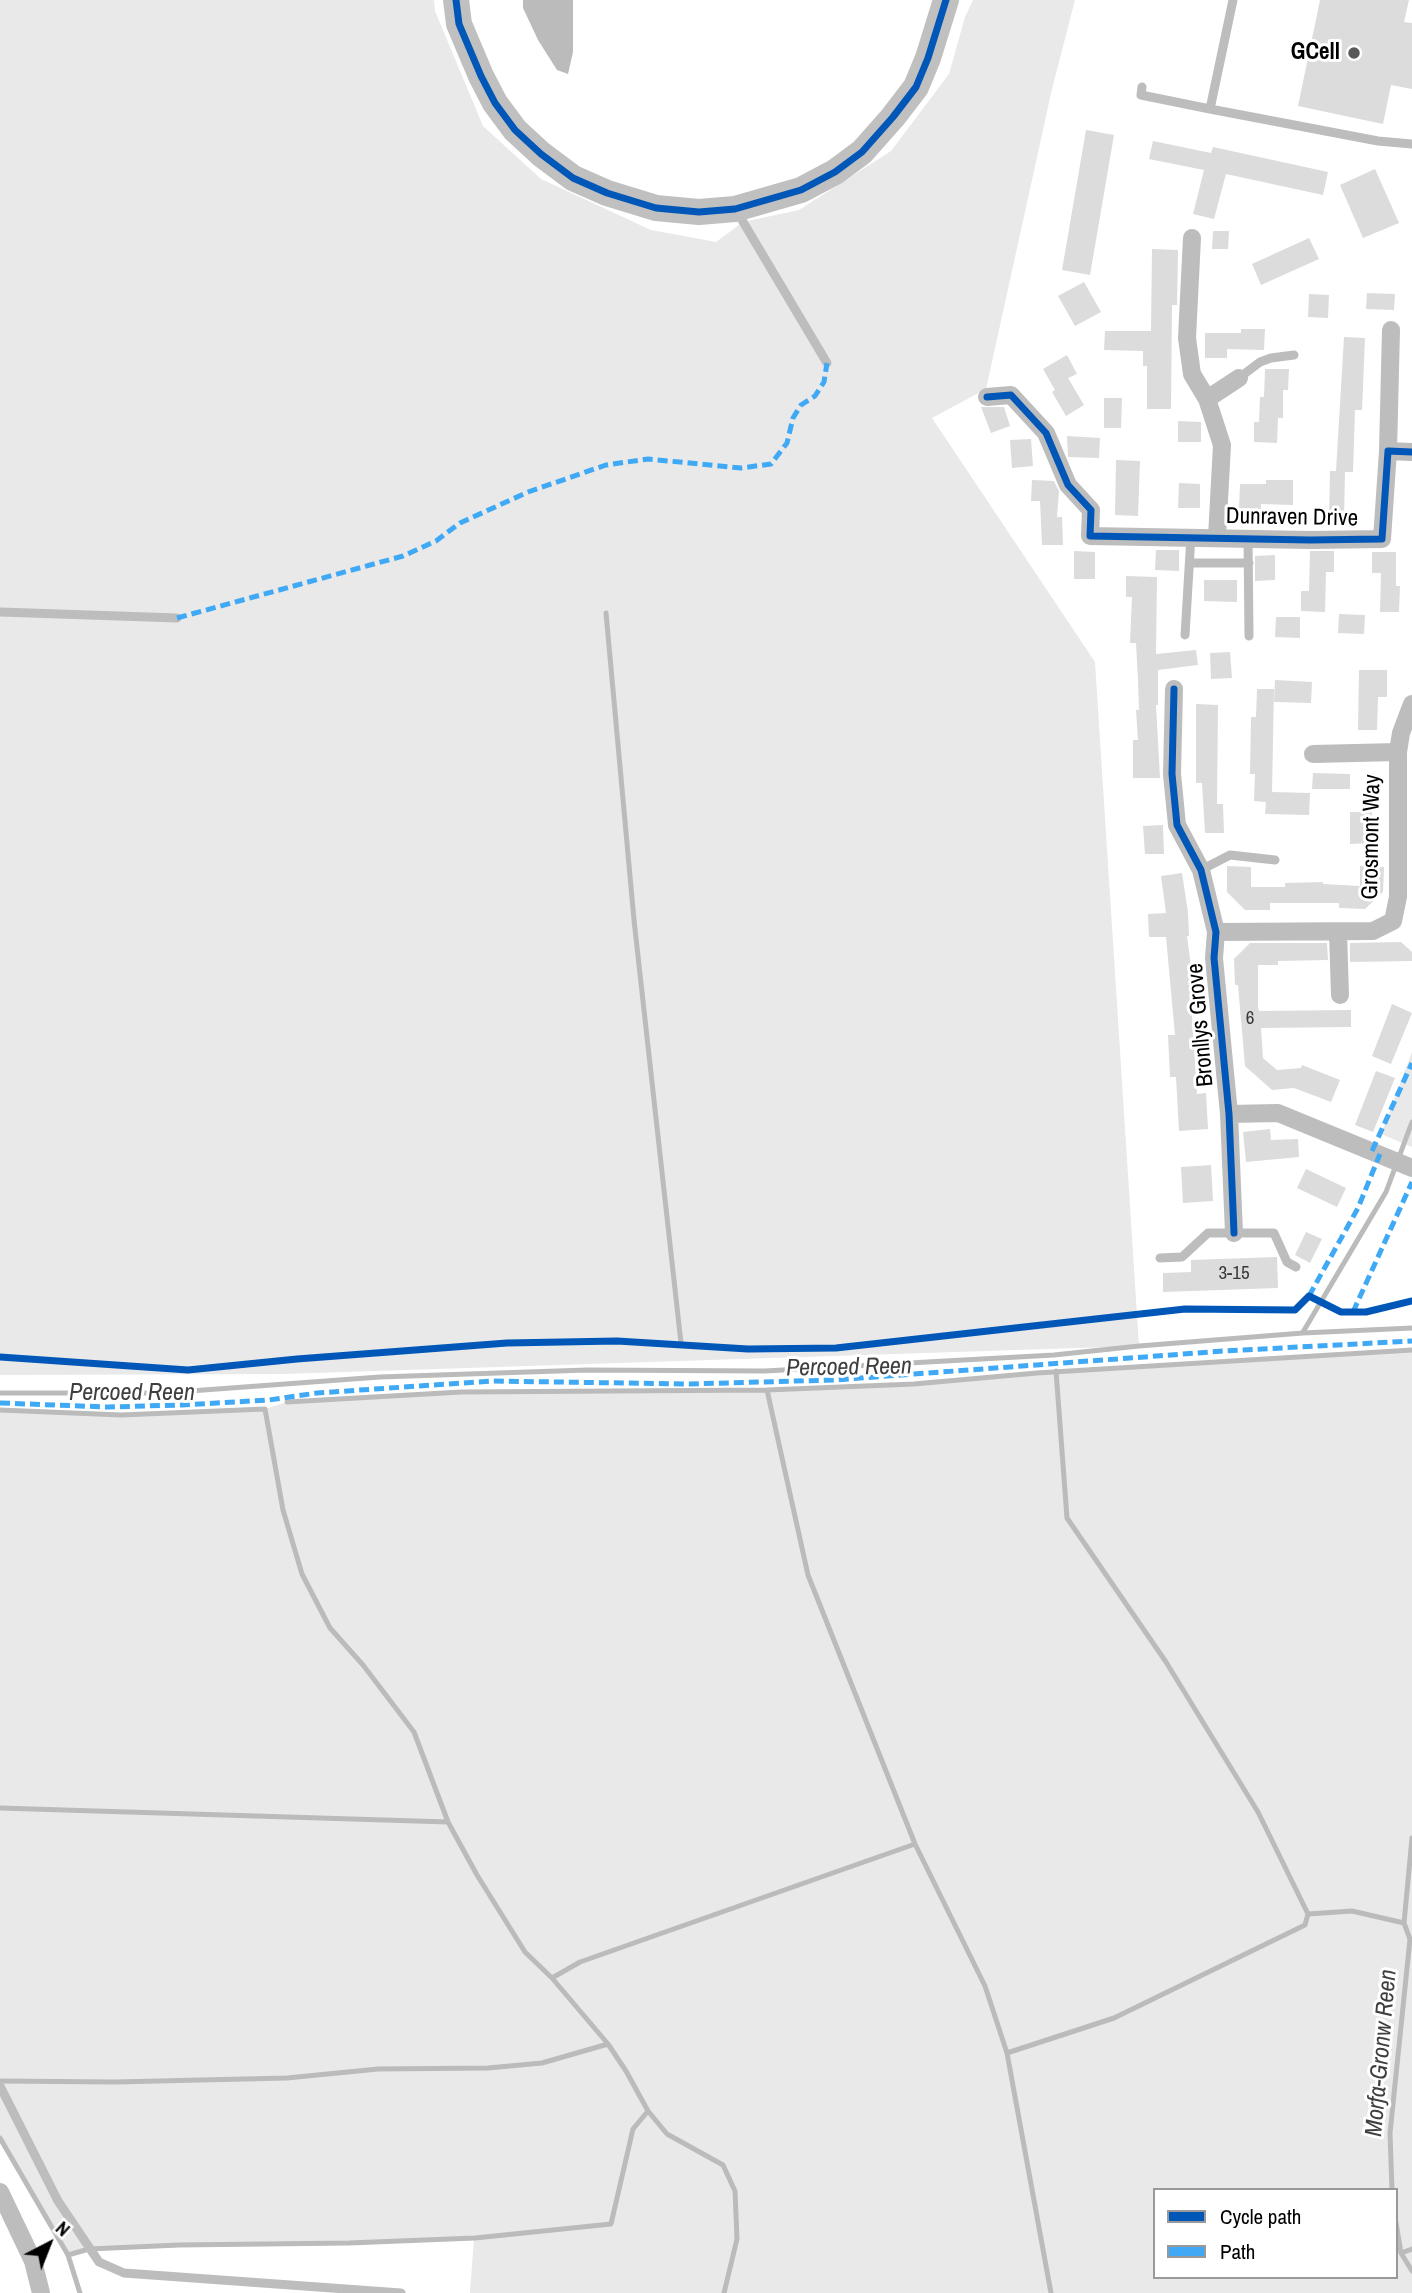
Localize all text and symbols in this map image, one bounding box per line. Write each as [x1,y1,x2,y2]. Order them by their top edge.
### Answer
place label: GCell [1291,39,1340,67]
marker: GCell [1346,45,1362,61]
street label: Dunraven Drive [1226,503,1358,533]
street label: Grosmont Way [1357,774,1387,900]
street label: Bronllys Grove [1182,962,1220,1088]
house number: 6 [1246,1008,1254,1030]
house number: 3-15 [1218,1263,1250,1285]
water label: Percoed Reen [786,1353,912,1383]
water label: Percoed Reen [69,1380,195,1408]
water label: Morfa-Gronw Reen [1360,1968,1404,2138]
legend [1153,2188,1398,2279]
text: Cycle path [1220,2202,1301,2231]
north arrow [14,2209,84,2279]
text: N [50,2215,76,2242]
text: Path [1220,2237,1255,2266]

